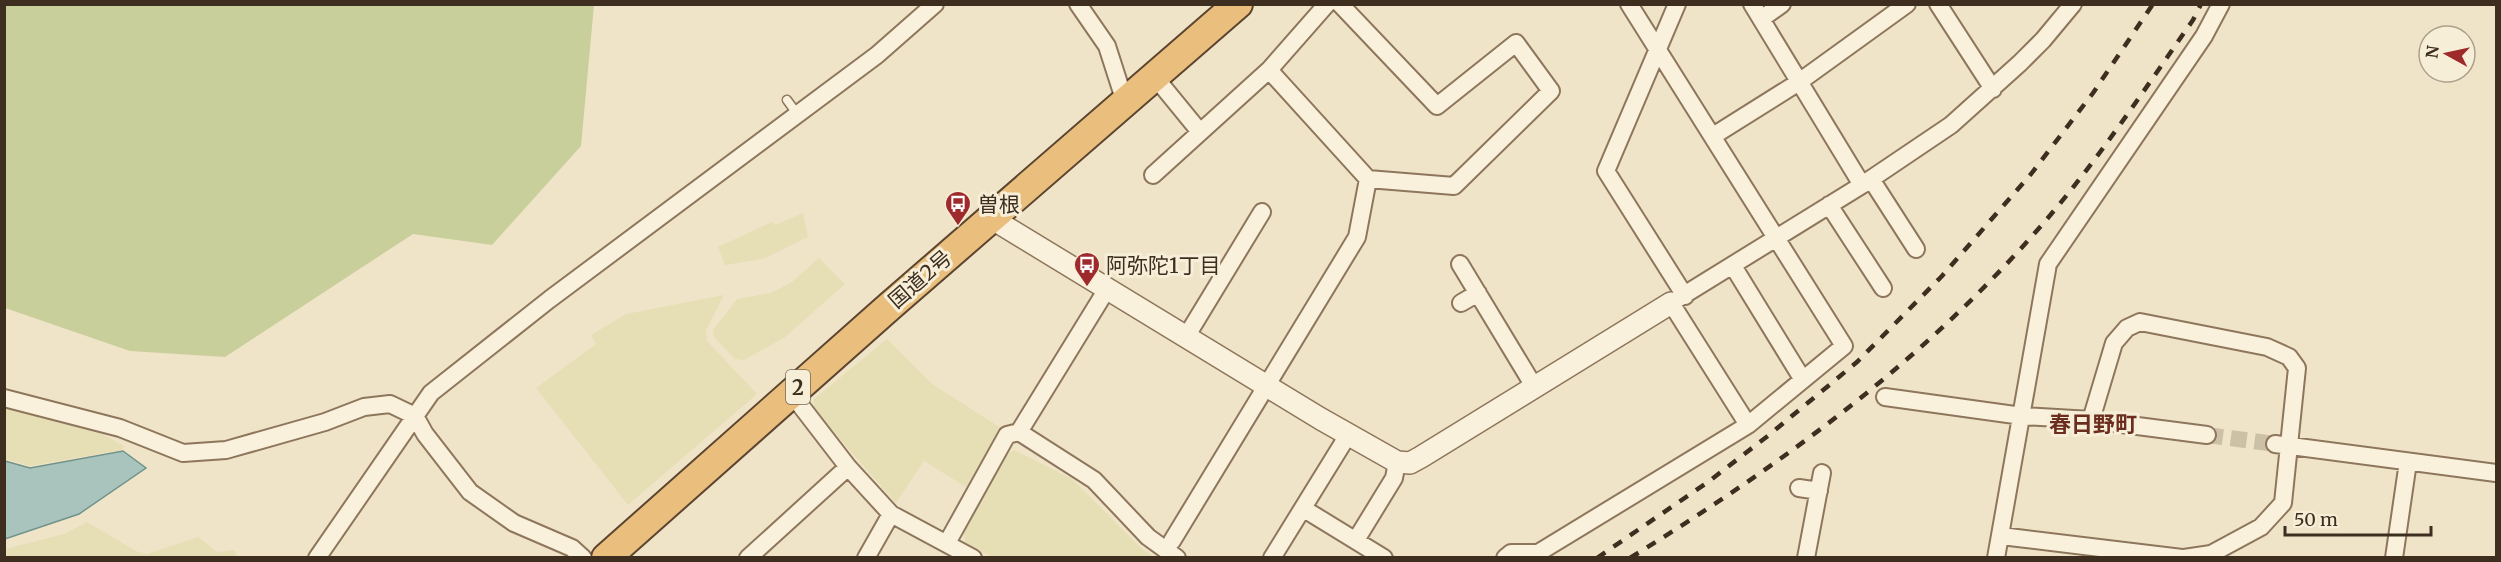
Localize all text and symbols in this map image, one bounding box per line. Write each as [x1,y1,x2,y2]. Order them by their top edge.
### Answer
north arrow [2417,24,2477,84]
text: N [2421,44,2443,60]
bus stop icon: 曽根 [943,189,973,227]
place label: 曽根 [978,191,1020,218]
street label: 国道2号 [883,244,957,314]
bus stop icon: 阿弥陀1丁目 [1072,250,1102,288]
place label: 阿弥陀1丁目 [1106,252,1221,279]
road number: 2 [786,370,810,404]
district label: 春日野町 [2049,410,2137,438]
scale bar [2285,499,2430,537]
text: 50 m [2294,508,2338,531]

